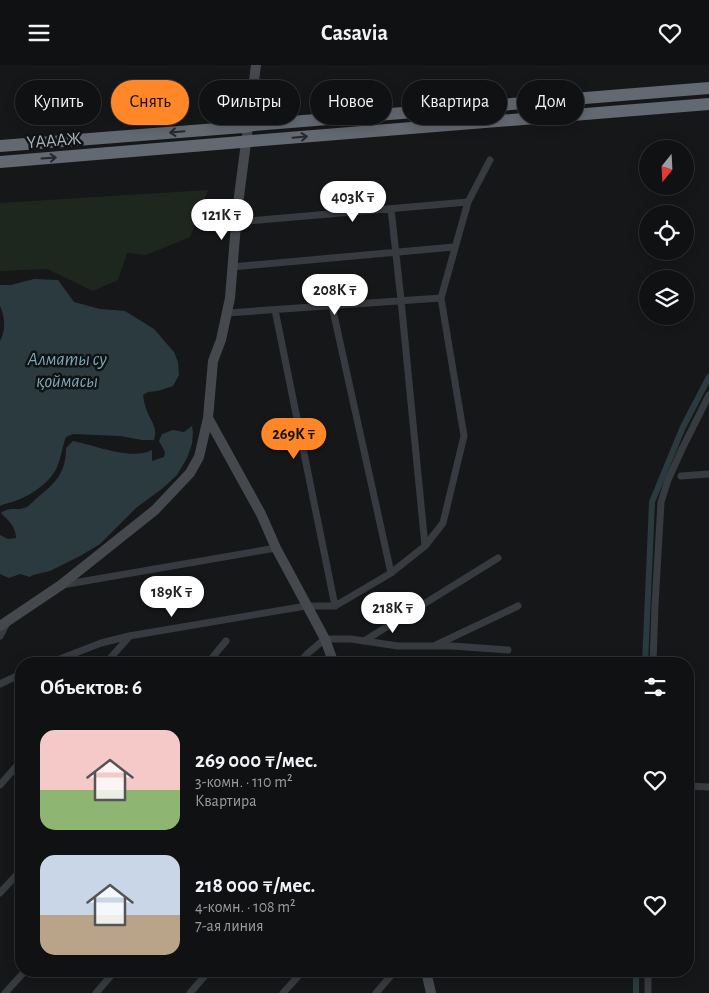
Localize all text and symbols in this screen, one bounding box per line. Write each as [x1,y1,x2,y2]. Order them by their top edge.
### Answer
icon: menu [25,19,53,47]
icon: heart [656,19,684,47]
text: Casavia [321,22,388,44]
chip: Купить [15,80,101,125]
chip: Снять [111,80,189,125]
chip: Фильтры [199,80,300,125]
chip: Новое [310,80,392,125]
chip: Квартира [402,80,507,125]
chip: Дом [517,80,584,125]
one-way arrow [169,127,185,137]
street label: ҮАААЖ [26,130,82,152]
one-way arrow [291,132,307,142]
north arrow [639,140,694,195]
map controls [639,140,694,325]
one-way arrow [40,154,56,163]
pin: 403K ₸ [312,181,394,223]
text: 403K ₸ [331,189,375,205]
pin: 121K ₸ [181,199,263,241]
button: locate [639,205,694,260]
text: 121K ₸ [202,207,242,223]
button: layers [639,270,694,325]
pin: 208K ₸ [294,273,376,316]
text: 208K ₸ [313,282,357,298]
water label: Алматы су қоймасы [26,350,107,391]
pin: 269K ₸ [253,417,335,460]
text: 269K ₸ [272,426,316,442]
pin: 189K ₸ [131,575,213,618]
text: 189K ₸ [151,584,193,600]
pin: 218K ₸ [352,591,434,634]
text: 218K ₸ [372,600,414,616]
icon: filters [641,673,669,701]
text: Объектов: 6 [40,677,142,698]
icon: home [80,750,140,810]
text: 269 000 ₸/мес. [195,750,318,771]
icon: heart [641,766,669,794]
text: 3-комн. · 110 m² [195,774,293,790]
text: Квартира [195,793,257,809]
icon: home [80,875,140,935]
text: 218 000 ₸/мес. [195,875,315,896]
icon: heart [641,891,669,919]
text: 4-комн. · 108 m² [195,899,296,915]
text: 7-ая линия [195,918,264,934]

